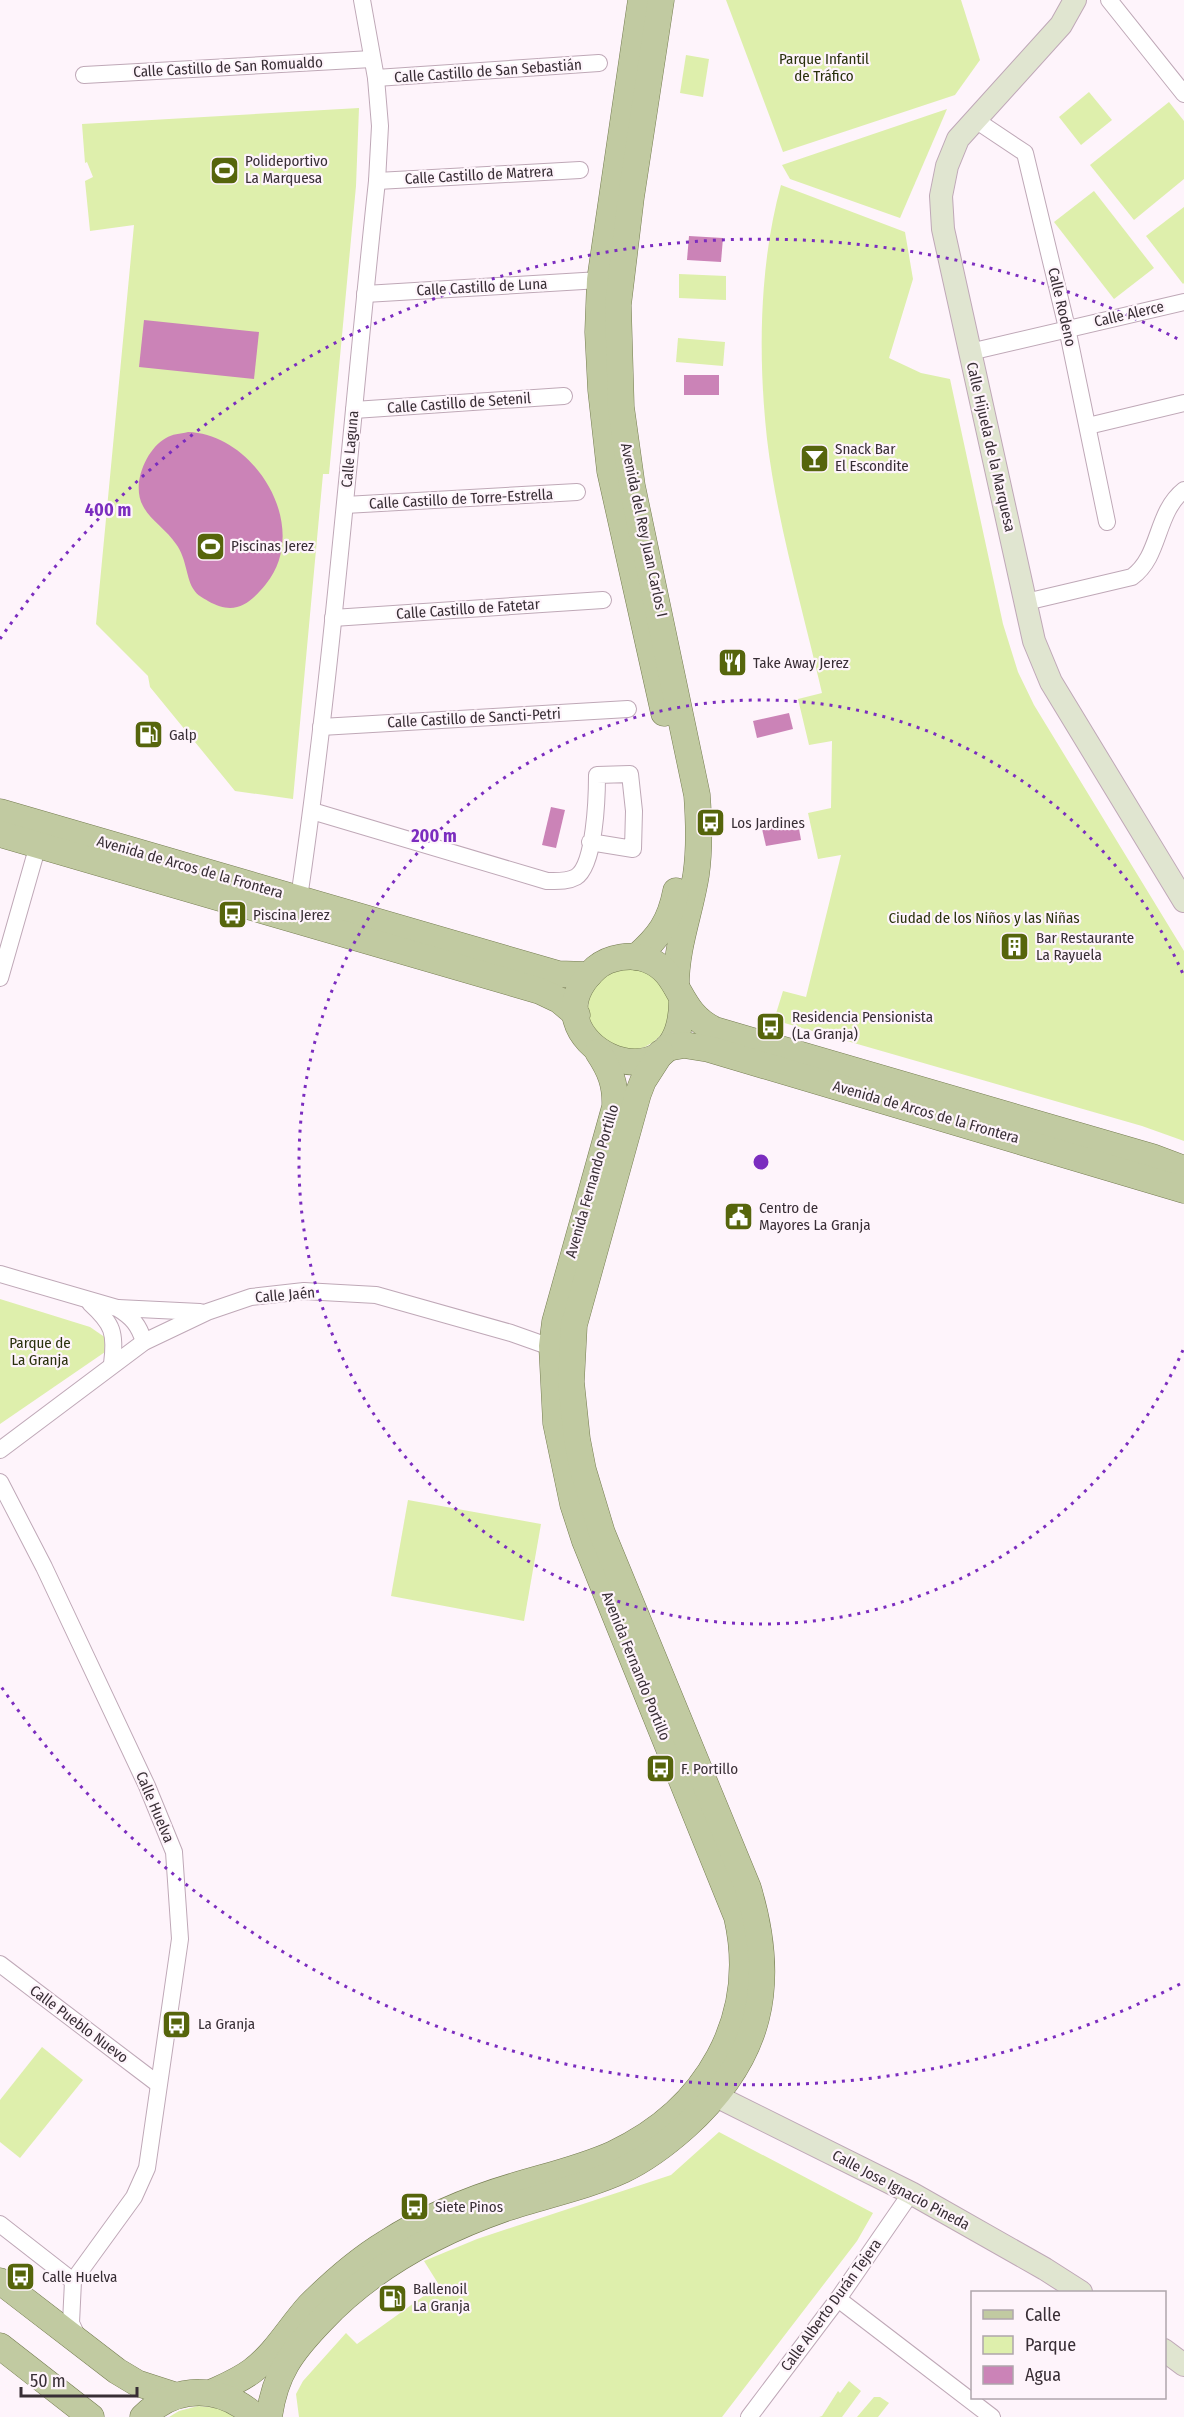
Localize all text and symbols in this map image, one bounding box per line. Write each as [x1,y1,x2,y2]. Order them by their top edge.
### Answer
park label: Parque Infantil de Tráfico [779,50,869,85]
street label: Calle Castillo de San Romualdo [133,53,323,81]
street label: Calle Castillo de San Sebastián [394,55,582,87]
place label: Polideportivo La Marquesa [245,152,328,187]
sports icon: Polideportivo La Marquesa [208,154,240,186]
street label: Calle Castillo de Matrera [404,162,554,188]
street label: Calle Rodeno [1044,266,1080,348]
street label: Calle Castillo de Luna [416,275,548,299]
street label: Calle Alerce [1092,297,1166,331]
street label: Calle Hijuela de la Marquesa [963,360,1019,534]
street label: Calle Castillo de Setenil [387,389,532,417]
street label: Calle Laguna [338,410,362,488]
place label: Snack Bar El Escondite [835,440,909,475]
street label: Avenida del Rey Juan Carlos I [617,441,671,619]
bar icon: Snack Bar El Escondite [798,442,830,474]
street label: Calle Castillo de Torre-Estrella [369,485,553,513]
text: 400 m [85,499,131,521]
sports icon: Piscinas Jerez [194,530,226,562]
place label: Piscinas Jerez [231,537,314,555]
street label: Calle Castillo de Fatetar [396,595,541,623]
restaurant icon: Take Away Jerez [716,647,748,679]
place label: Take Away Jerez [753,654,849,672]
street label: Calle Castillo de Sancti-Petri [387,704,561,732]
fuel station icon: Galp [132,719,164,751]
place label: Galp [169,726,197,744]
bus stop icon: Los Jardines [694,807,726,839]
place label: Los Jardines [731,814,805,832]
text: 200 m [410,825,457,847]
street label: Avenida de Arcos de la Frontera [95,832,285,902]
bus stop icon: Piscina Jerez [216,899,248,931]
place label: Piscina Jerez [253,906,330,924]
park label: Ciudad de los Niños y las Niñas [888,909,1080,927]
place label: Bar Restaurante La Rayuela [1036,929,1134,964]
building icon: Bar Restaurante La Rayuela [999,931,1031,963]
place label: Residencia Pensionista (La Granja) [792,1008,933,1043]
bus stop icon: Residencia Pensionista (La Granja) [755,1010,787,1042]
street label: Avenida de Arcos de la Frontera [831,1077,1021,1147]
street label: Avenida Fernando Portillo [561,1102,623,1260]
centre of rings [751,1152,771,1172]
place label: Centro de Mayores La Granja [759,1199,871,1234]
public building icon: Centro de Mayores La Granja [722,1201,754,1233]
street label: Calle Jaén [254,1283,316,1307]
park label: Parque de La Granja [9,1334,71,1369]
street label: Avenida Fernando Portillo [598,1589,674,1743]
bus stop icon: F. Portillo [644,1753,676,1785]
place label: F. Portillo [681,1760,738,1778]
street label: Calle Huelva [132,1769,178,1845]
street label: Calle Pueblo Nuevo [26,1981,132,2067]
bus stop icon: La Granja [161,2008,193,2040]
place label: La Granja [198,2015,255,2033]
street label: Calle Jose Ignacio Pineda [829,2146,973,2234]
bus stop icon: Siete Pinos [398,2191,430,2223]
place label: Siete Pinos [435,2198,503,2216]
street label: Calle Alberto Durán Tejera [777,2235,885,2375]
bus stop icon: Calle Huelva [5,2261,37,2293]
place label: Calle Huelva [42,2268,117,2286]
place label: Ballenoil La Granja [413,2280,470,2315]
fuel station icon: Ballenoil La Granja [376,2282,408,2314]
legend [971,2291,1166,2399]
text: Calle [1025,2304,1061,2326]
text: Parque [1025,2334,1076,2356]
scale bar [21,2360,136,2398]
text: Agua [1025,2364,1061,2386]
text: 50 m [30,2370,66,2392]

